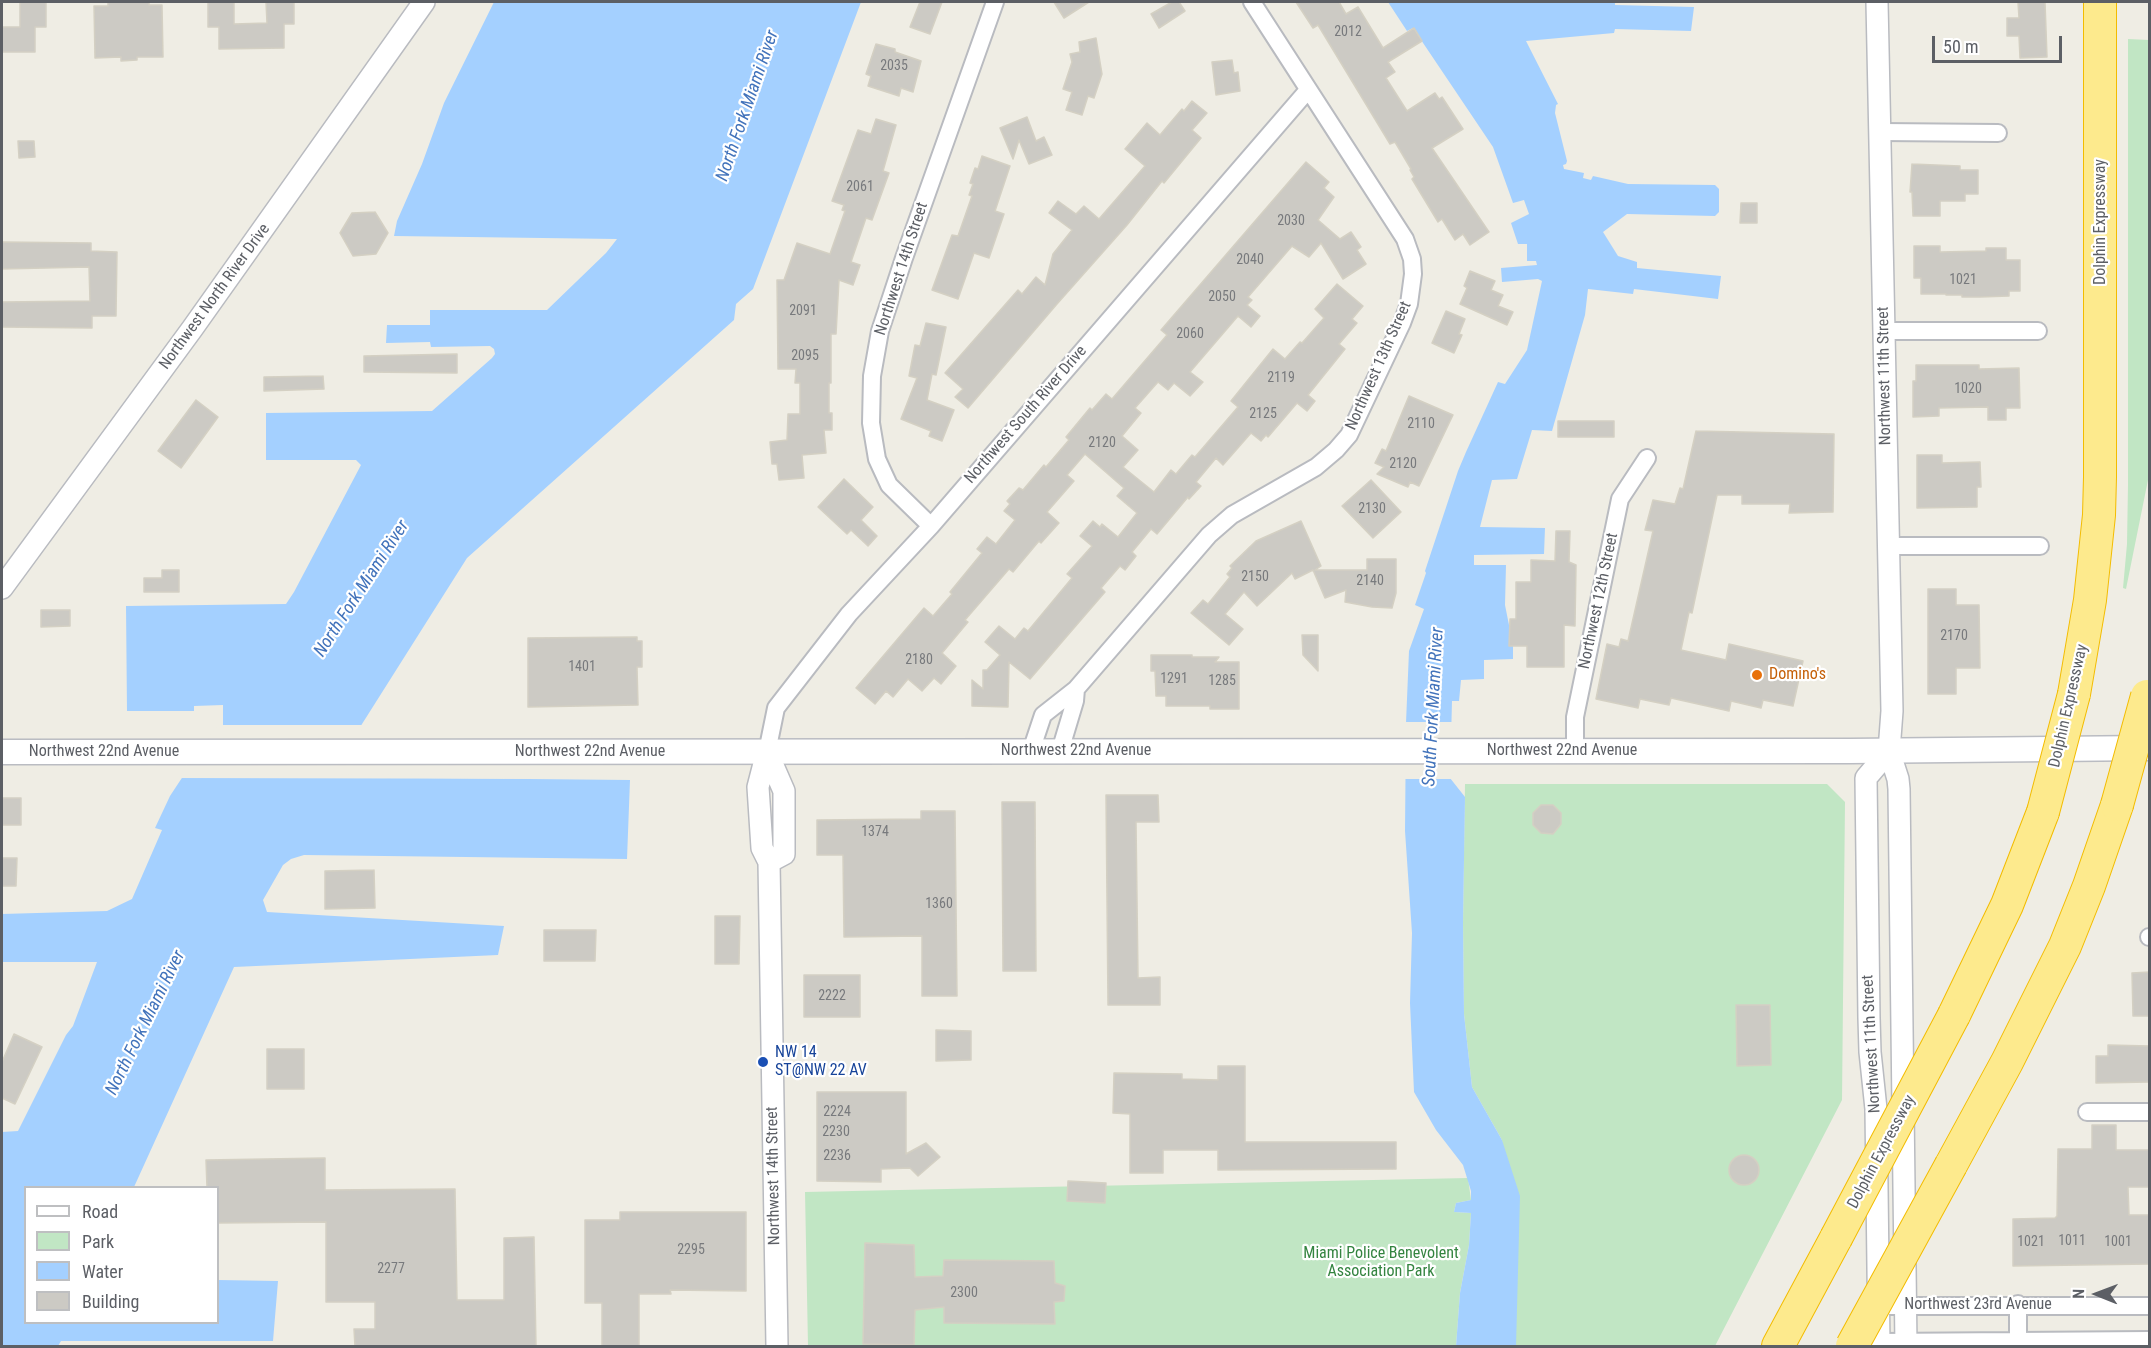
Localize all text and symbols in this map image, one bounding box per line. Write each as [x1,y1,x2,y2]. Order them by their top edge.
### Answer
house number: 2012 [1334,24,1362,40]
scale bar [1935,24,2066,62]
water label: North Fork Miami River [712,28,784,184]
text: 50 m [1943,36,1978,57]
house number: 2035 [880,58,908,74]
street label: Dolphin Expressway [2091,159,2111,285]
house number: 2061 [846,179,874,195]
street label: Northwest 14th Street [871,200,933,338]
house number: 2030 [1277,213,1305,229]
street label: Northwest North River Drive [156,220,274,374]
house number: 2040 [1236,252,1264,268]
house number: 1021 [1949,272,1977,288]
house number: 2050 [1208,289,1236,305]
street label: Northwest 13th Street [1342,299,1416,433]
house number: 2091 [789,303,817,319]
street label: Northwest 11th Street [1874,306,1896,446]
house number: 2060 [1176,326,1204,342]
street label: Northwest South River Drive [961,342,1091,488]
house number: 2095 [791,348,819,364]
house number: 2119 [1267,370,1295,386]
house number: 1020 [1954,381,1982,397]
house number: 2125 [1249,406,1277,422]
house number: 2110 [1407,416,1435,432]
house number: 2120 [1088,435,1116,451]
house number: 2120 [1389,456,1417,472]
house number: 2130 [1358,501,1386,517]
water label: North Fork Miami River [310,517,414,661]
street label: Northwest 12th Street [1575,531,1623,671]
house number: 2150 [1241,569,1269,585]
house number: 2140 [1356,573,1384,589]
water label: South Fork Miami River [1419,627,1449,787]
house number: 2170 [1940,628,1968,644]
street label: Dolphin Expressway [2045,643,2093,769]
house number: 2180 [905,652,933,668]
house number: 1401 [568,659,596,675]
place label: Domino's [1769,665,1826,685]
marker: Domino's [1750,668,1764,682]
house number: 1291 [1160,671,1188,687]
house number: 1285 [1208,673,1236,689]
street label: Northwest 22nd Avenue [1001,741,1151,761]
street label: Northwest 22nd Avenue [1487,741,1637,761]
street label: Northwest 22nd Avenue [29,742,179,762]
street label: Northwest 22nd Avenue [515,742,665,762]
house number: 1374 [861,824,889,840]
house number: 1360 [925,896,953,912]
water label: North Fork Miami River [102,947,190,1099]
street label: Northwest 11th Street [1859,974,1885,1114]
house number: 2222 [818,988,846,1004]
place label: NW 14 ST@NW 22 AV [775,1043,867,1081]
marker: NW 14 ST@NW 22 AV [756,1055,770,1069]
street label: Dolphin Expressway [1844,1092,1920,1212]
house number: 2224 [823,1104,851,1120]
street label: Northwest 14th Street [763,1106,785,1246]
house number: 2230 [822,1124,850,1140]
house number: 2236 [823,1148,851,1164]
legend [24,1186,219,1324]
text: Road [82,1201,118,1222]
text: Park [82,1231,114,1252]
house number: 1011 [2058,1233,2086,1249]
house number: 1021 [2017,1234,2045,1250]
house number: 1001 [2104,1234,2132,1250]
house number: 2295 [677,1242,705,1258]
park label: Miami Police Benevolent Association Park [1303,1244,1459,1282]
text: Water [82,1261,123,1282]
house number: 2277 [377,1261,405,1277]
north arrow [2067,1264,2127,1324]
house number: 2300 [950,1285,978,1301]
text: N [2069,1289,2088,1299]
text: Building [82,1291,139,1312]
street label: Northwest 23rd Avenue [1904,1295,2052,1315]

